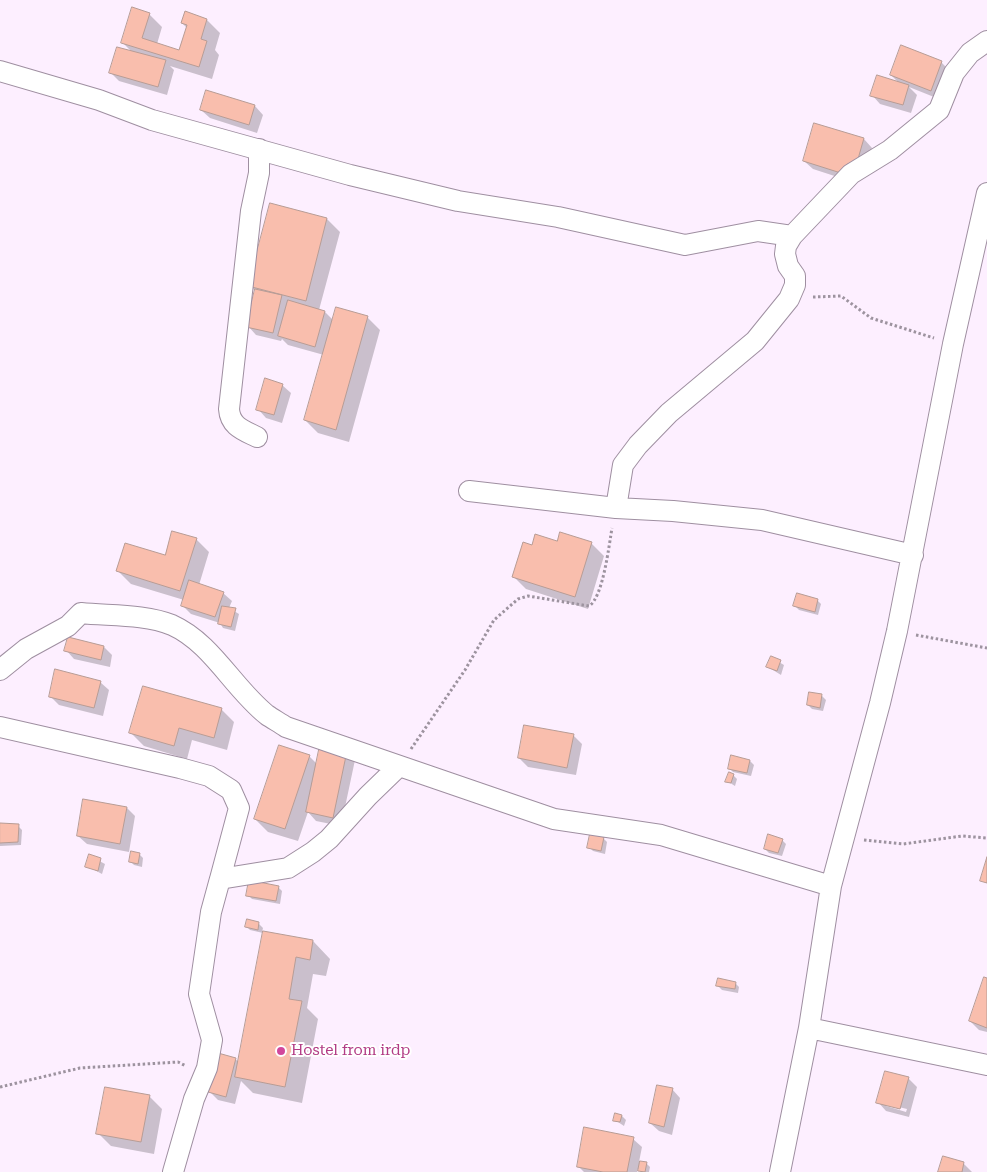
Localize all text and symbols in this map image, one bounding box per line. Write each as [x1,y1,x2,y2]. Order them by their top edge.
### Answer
place label: Hostel from irdp [291,1042,410,1060]
marker: Hostel from irdp [275,1045,287,1057]

